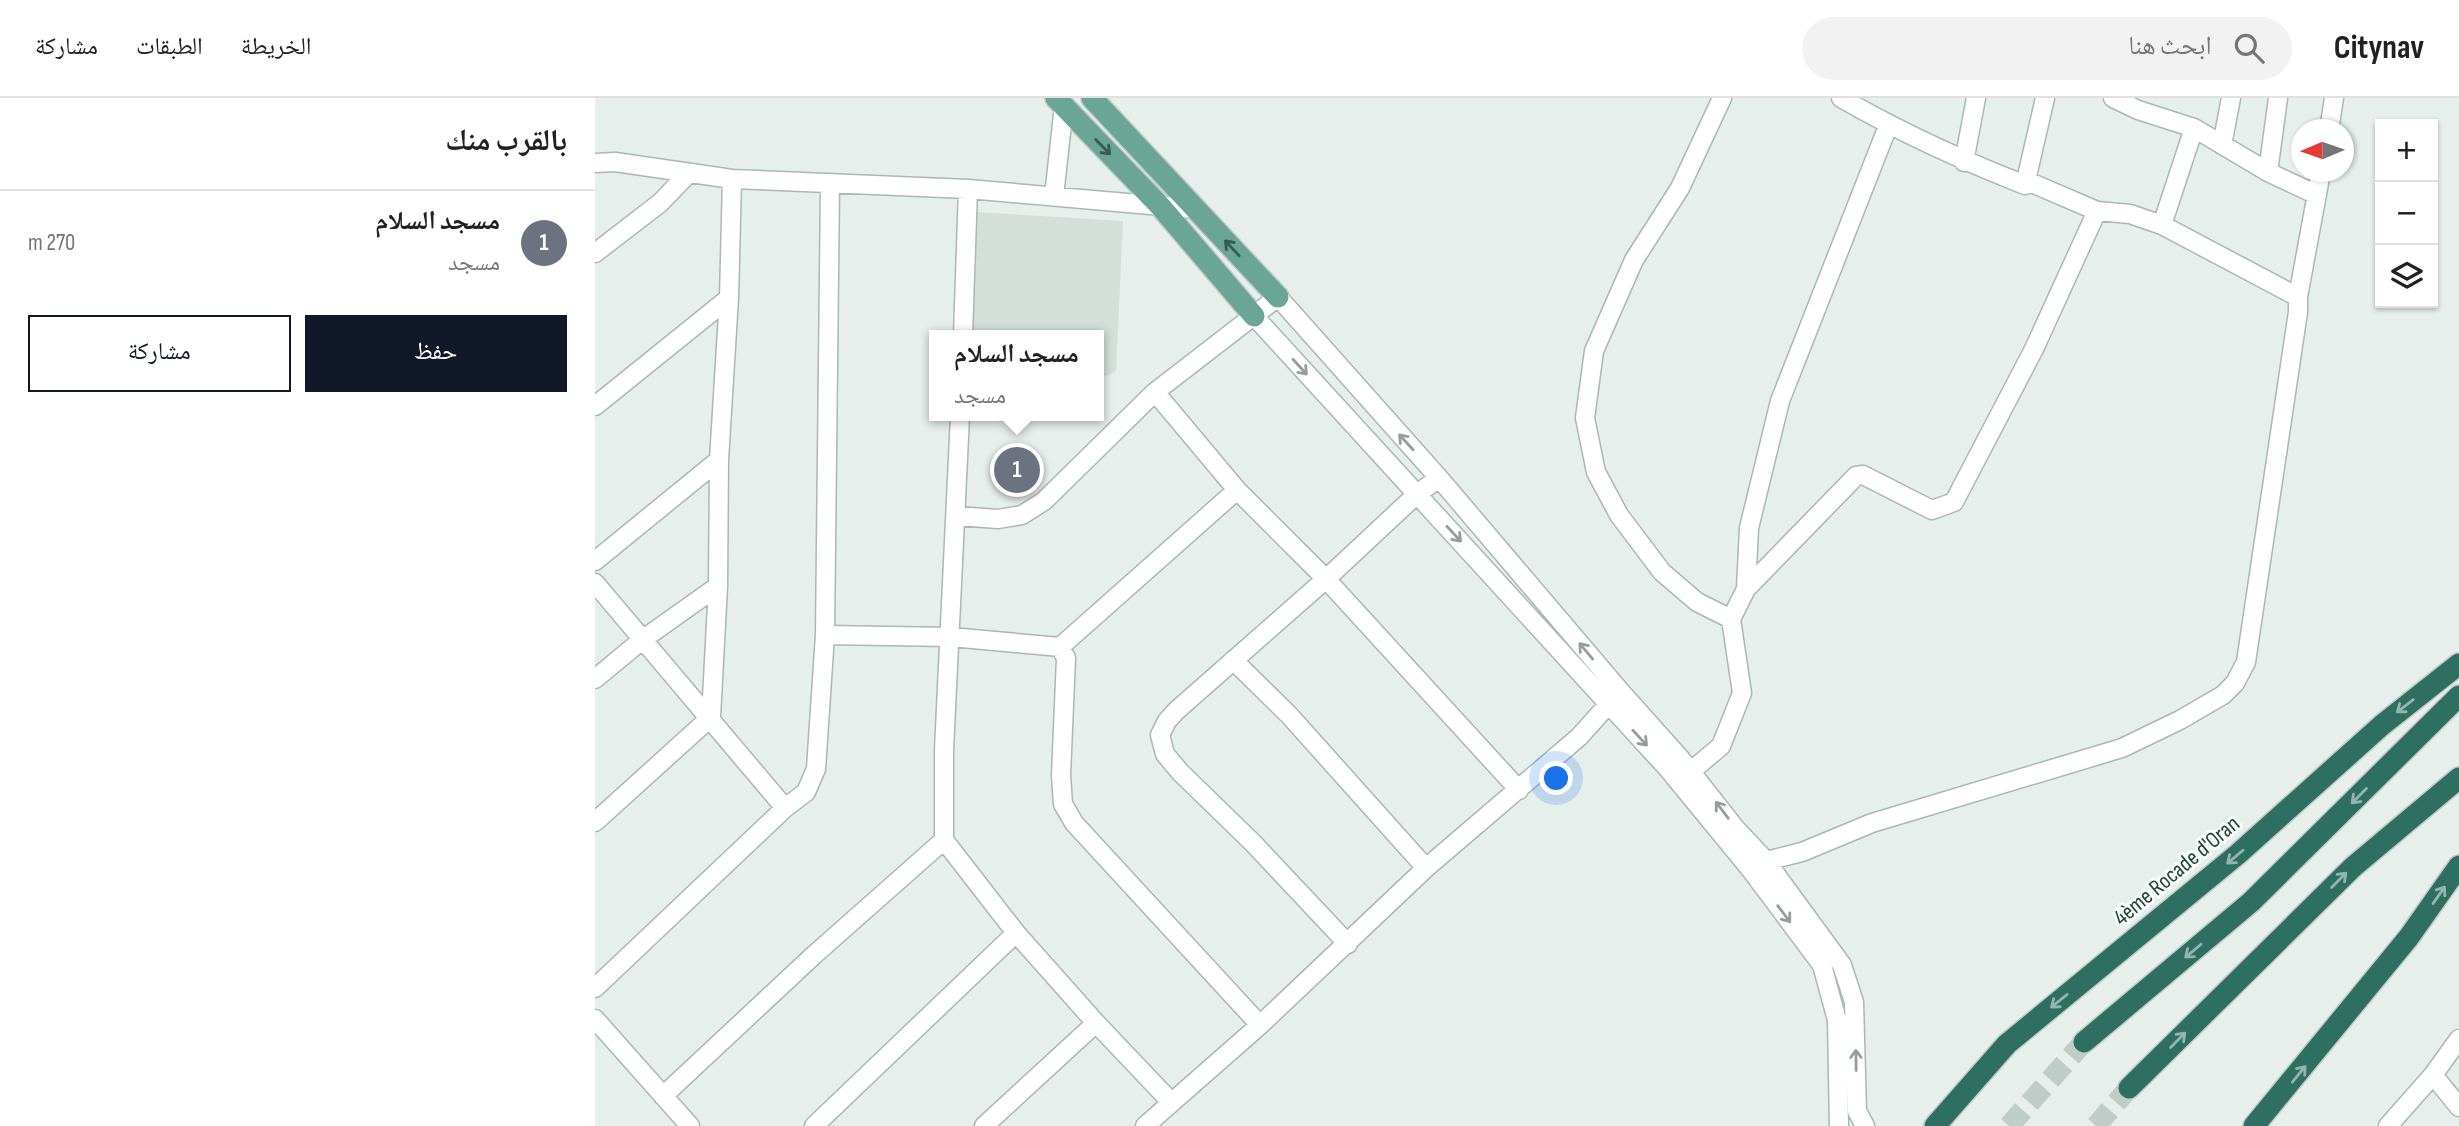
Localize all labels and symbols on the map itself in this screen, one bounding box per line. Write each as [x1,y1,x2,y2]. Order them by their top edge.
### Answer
north arrow [2291,119,2354,182]
one-way arrow [1095,138,1112,155]
one-way arrow [1223,239,1240,256]
one-way arrow [1291,358,1308,375]
one-way arrow [1398,433,1414,451]
pin: 1 [994,444,1040,496]
one-way arrow [1445,525,1462,542]
one-way arrow [1578,643,1594,661]
one-way arrow [2397,699,2415,714]
one-way arrow [1632,729,1648,747]
your location [1539,761,1573,795]
one-way arrow [2350,787,2367,804]
one-way arrow [1715,801,1730,820]
street label: 4ème Rocade d'Oran [2108,810,2245,932]
one-way arrow [2226,849,2244,864]
one-way arrow [2331,872,2348,889]
one-way arrow [2432,886,2446,905]
one-way arrow [1777,904,1791,923]
one-way arrow [2184,943,2202,959]
one-way arrow [2050,993,2068,1009]
one-way arrow [2169,1032,2186,1049]
one-way arrow [1849,1049,1863,1072]
one-way arrow [2291,1066,2306,1084]

